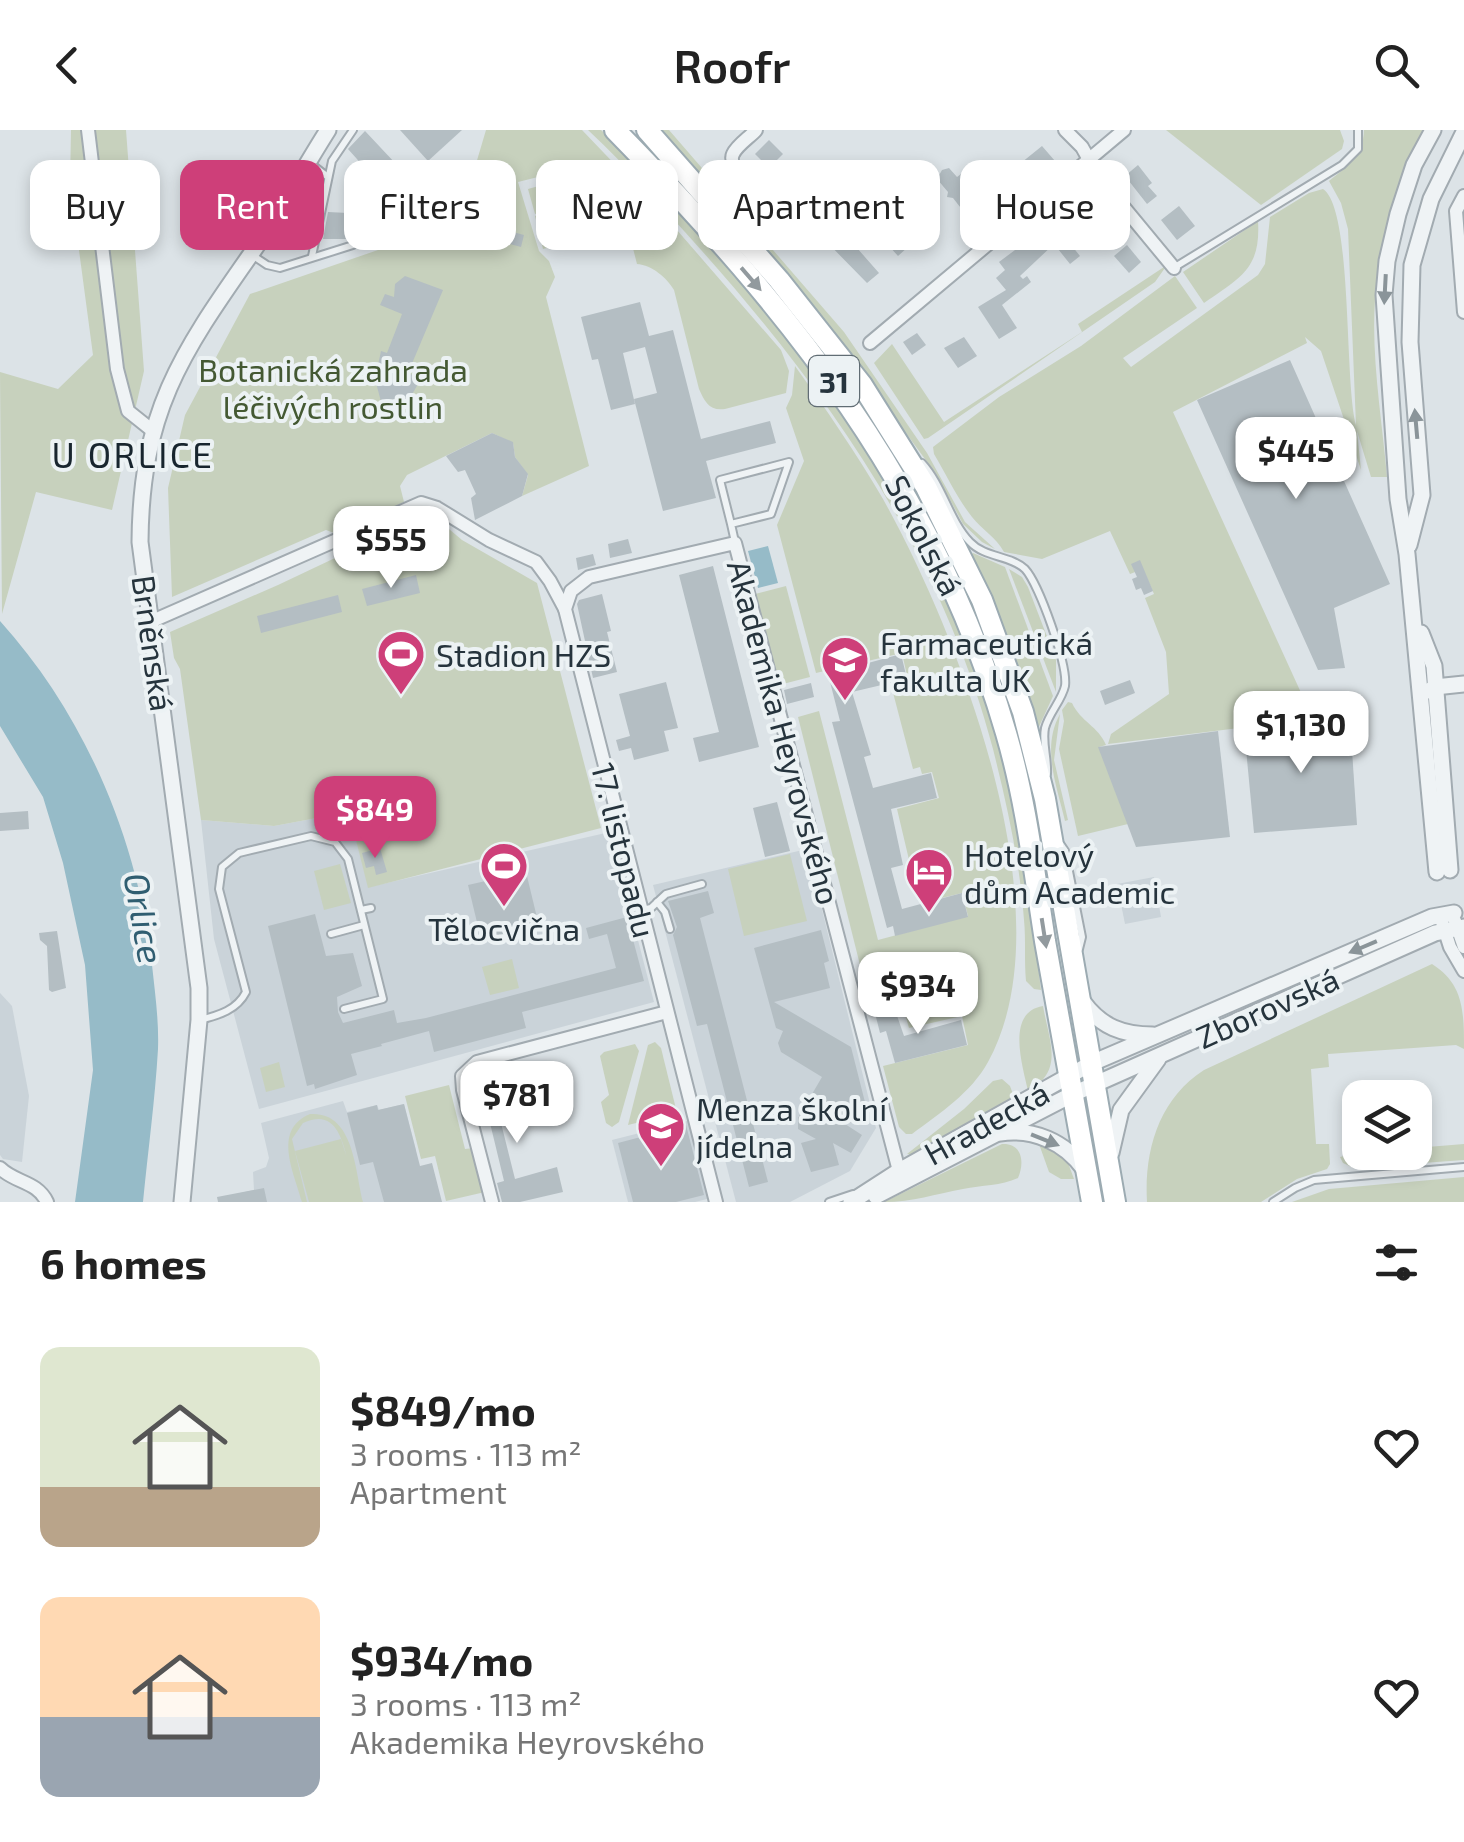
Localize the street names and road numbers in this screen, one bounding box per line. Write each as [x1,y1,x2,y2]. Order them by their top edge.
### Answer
road number: 31 [809,356,859,406]
street label: Sokolská [879,469,971,601]
street label: Akademika Heyrovského [721,556,849,908]
street label: Brněnská [126,572,182,714]
street label: 17. listopadu [585,759,665,941]
street label: Zborovská [1190,959,1344,1055]
street label: Hradecká [917,1072,1055,1172]

